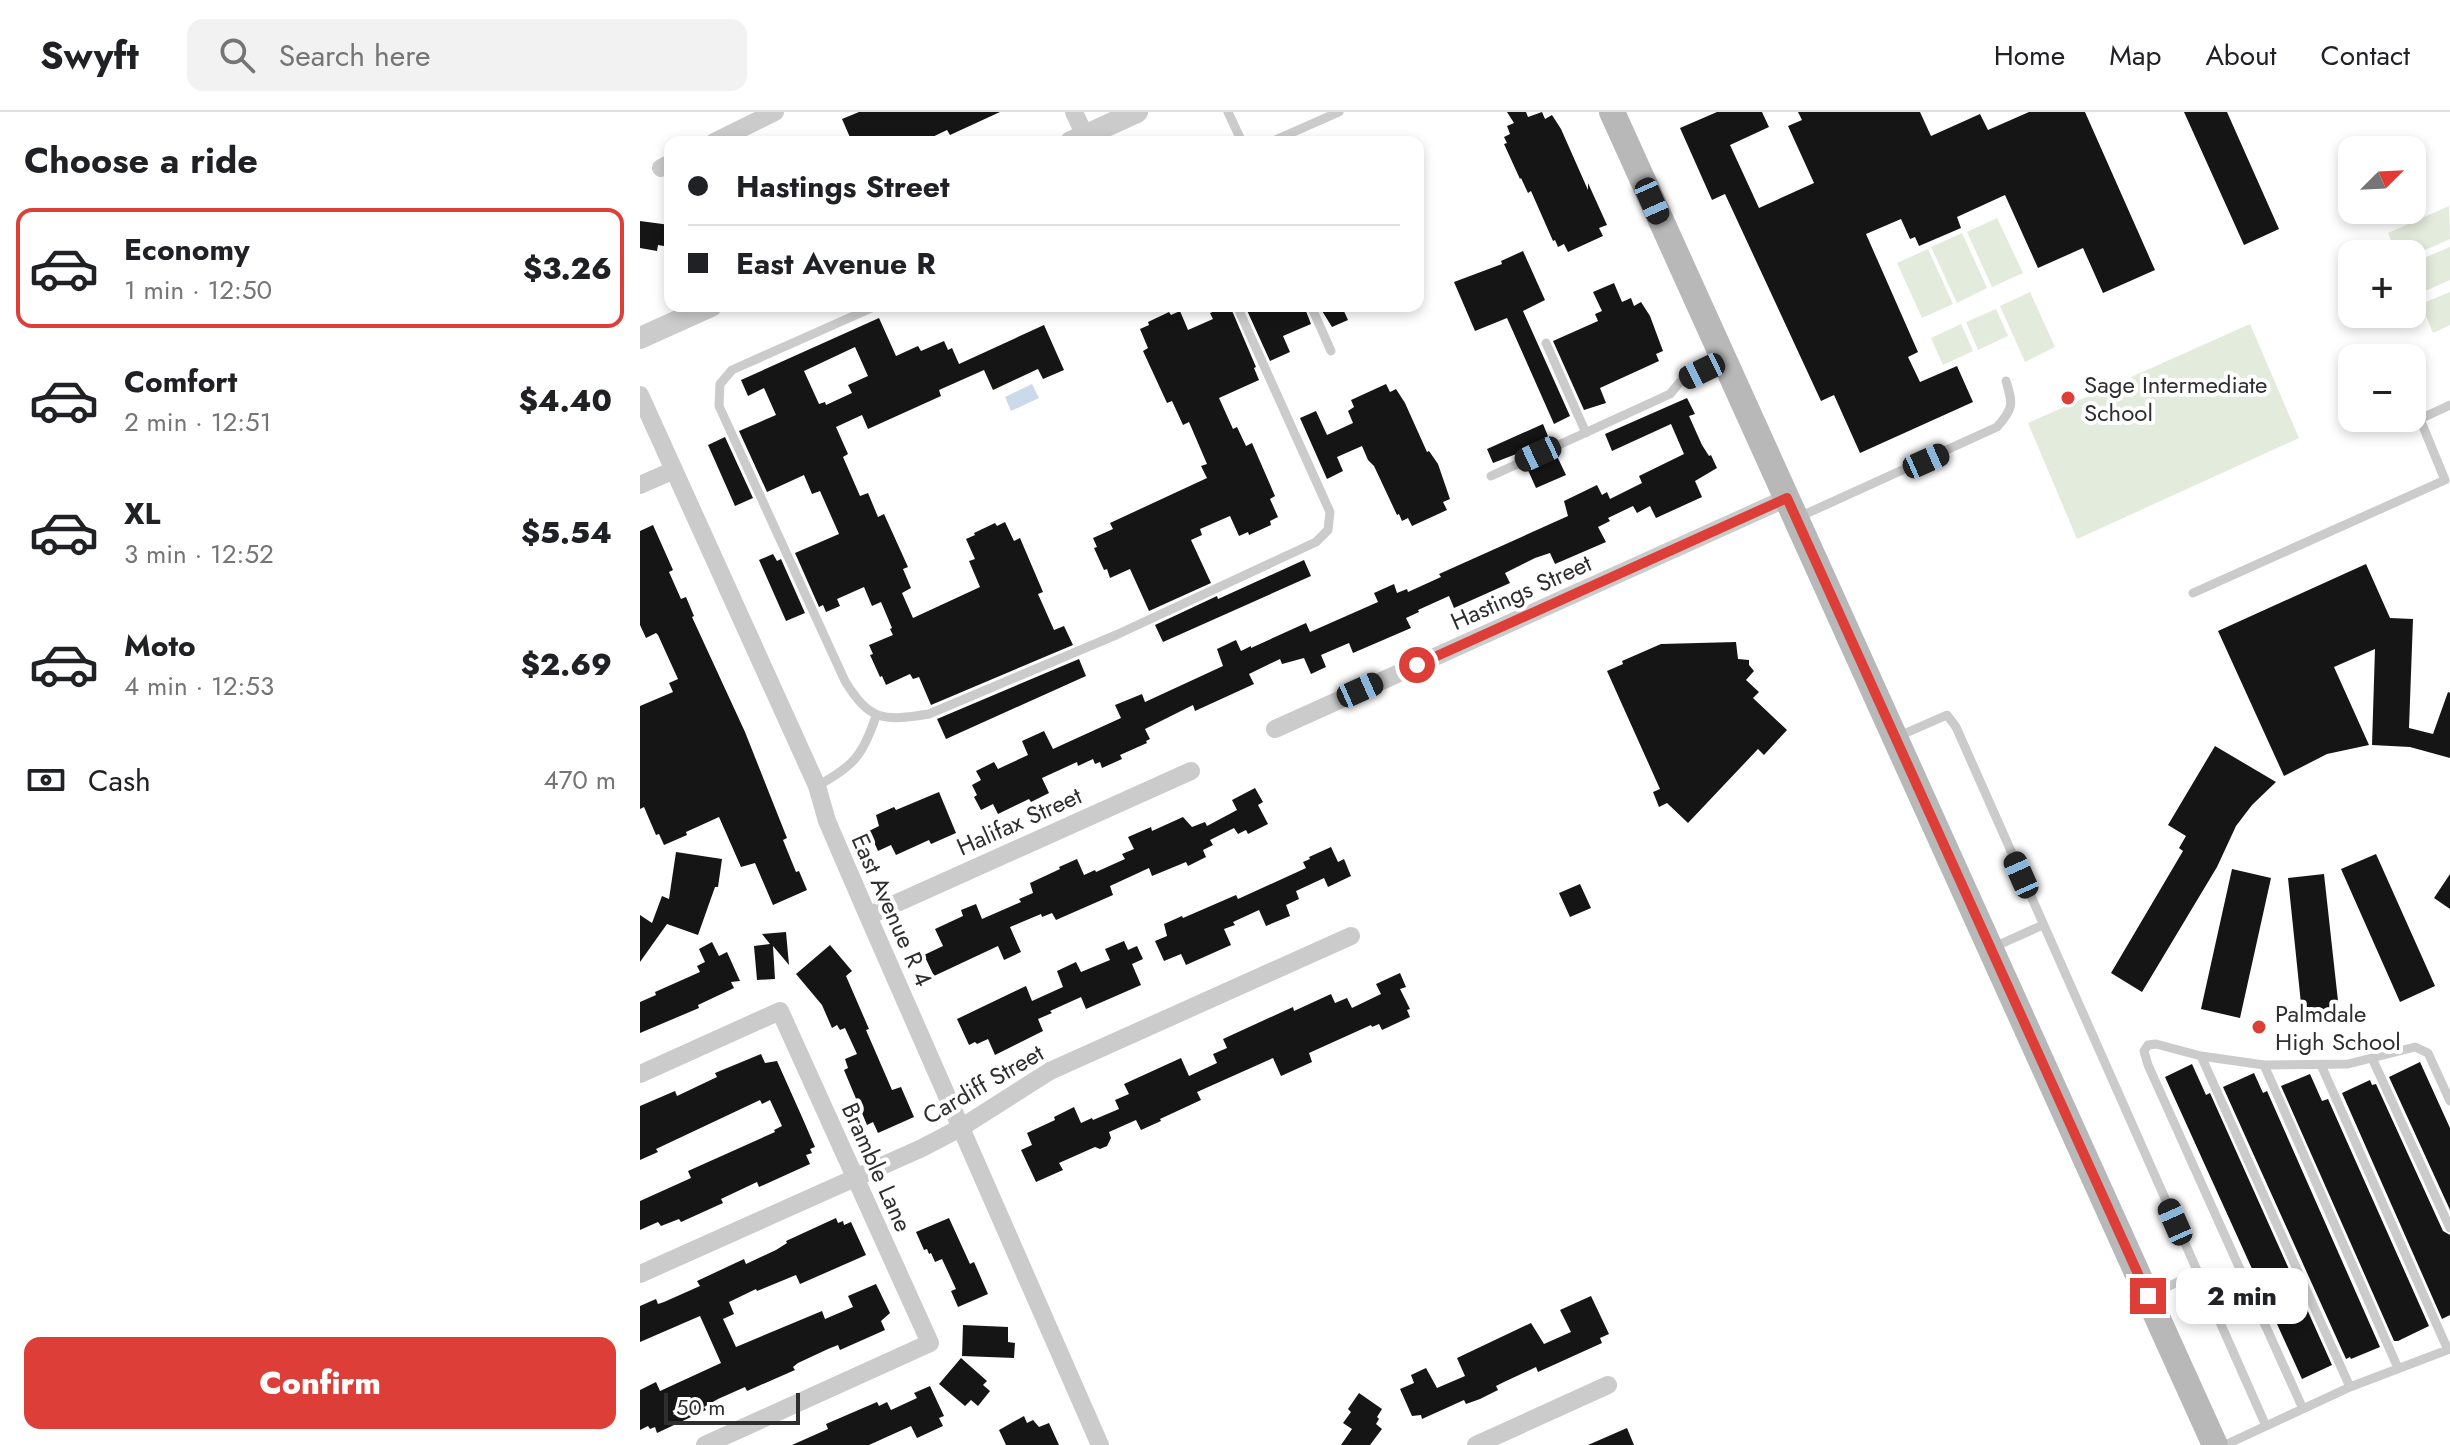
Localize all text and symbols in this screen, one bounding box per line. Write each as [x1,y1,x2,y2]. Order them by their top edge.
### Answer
search box [187,19,747,91]
text: Swyft [40,28,139,83]
icon: search [215,33,259,77]
text: Search here [279,34,431,77]
text: Home [1994,35,2065,76]
text: Map [2109,35,2161,76]
text: About [2205,35,2277,76]
text: Contact [2321,35,2410,76]
text: Choose a ride [24,134,258,186]
north arrow [2338,136,2426,224]
map controls [2338,136,2426,432]
text: Hastings Street [736,165,950,208]
car [1631,174,1673,228]
text: Economy [124,228,250,271]
icon: car [28,232,100,304]
button: + [2338,240,2426,328]
text: East Avenue R [736,242,936,285]
text: $3.26 [523,247,612,290]
text: 1 min · 12:50 [124,271,272,309]
button: − [2338,344,2426,432]
car [1675,350,1729,392]
text: Comfort [124,360,237,403]
icon: car [28,364,100,436]
place label: Sage Intermediate School [2084,367,2267,430]
text: $4.40 [519,379,612,422]
marker: Sage Intermediate School [2059,389,2077,407]
text: 2 min · 12:51 [124,403,271,441]
car [1511,433,1565,475]
car [1899,440,1953,482]
text: XL [124,492,160,535]
icon: car [28,496,100,568]
text: $5.54 [521,511,612,554]
text: 3 min · 12:52 [124,535,274,573]
street label: Hastings Street [1445,545,1597,639]
text: Moto [124,624,196,667]
icon: car [28,628,100,700]
text: $2.69 [521,643,612,686]
route start [1399,647,1435,683]
text: 4 min · 12:53 [124,667,274,705]
car [1333,669,1387,711]
icon: cash [24,758,68,802]
text: Cash [88,759,151,802]
text: 470 m [544,761,616,799]
street label: Halifax Street [951,778,1087,864]
street label: East Avenue R 4 [843,828,941,992]
car [2000,848,2042,902]
place label: Palmdale High School [2275,996,2401,1059]
marker: Palmdale High School [2250,1018,2268,1036]
street label: Cardiff Street [916,1035,1050,1133]
street label: Bramble Lane [833,1097,921,1237]
car [2154,1195,2196,1249]
callout: 2 min [2176,1268,2308,1324]
text: 2 min [2207,1277,2277,1315]
route end [2130,1278,2166,1314]
button: Confirm [24,1337,616,1429]
scale bar [664,1389,800,1425]
text: 50 m [676,1391,725,1423]

